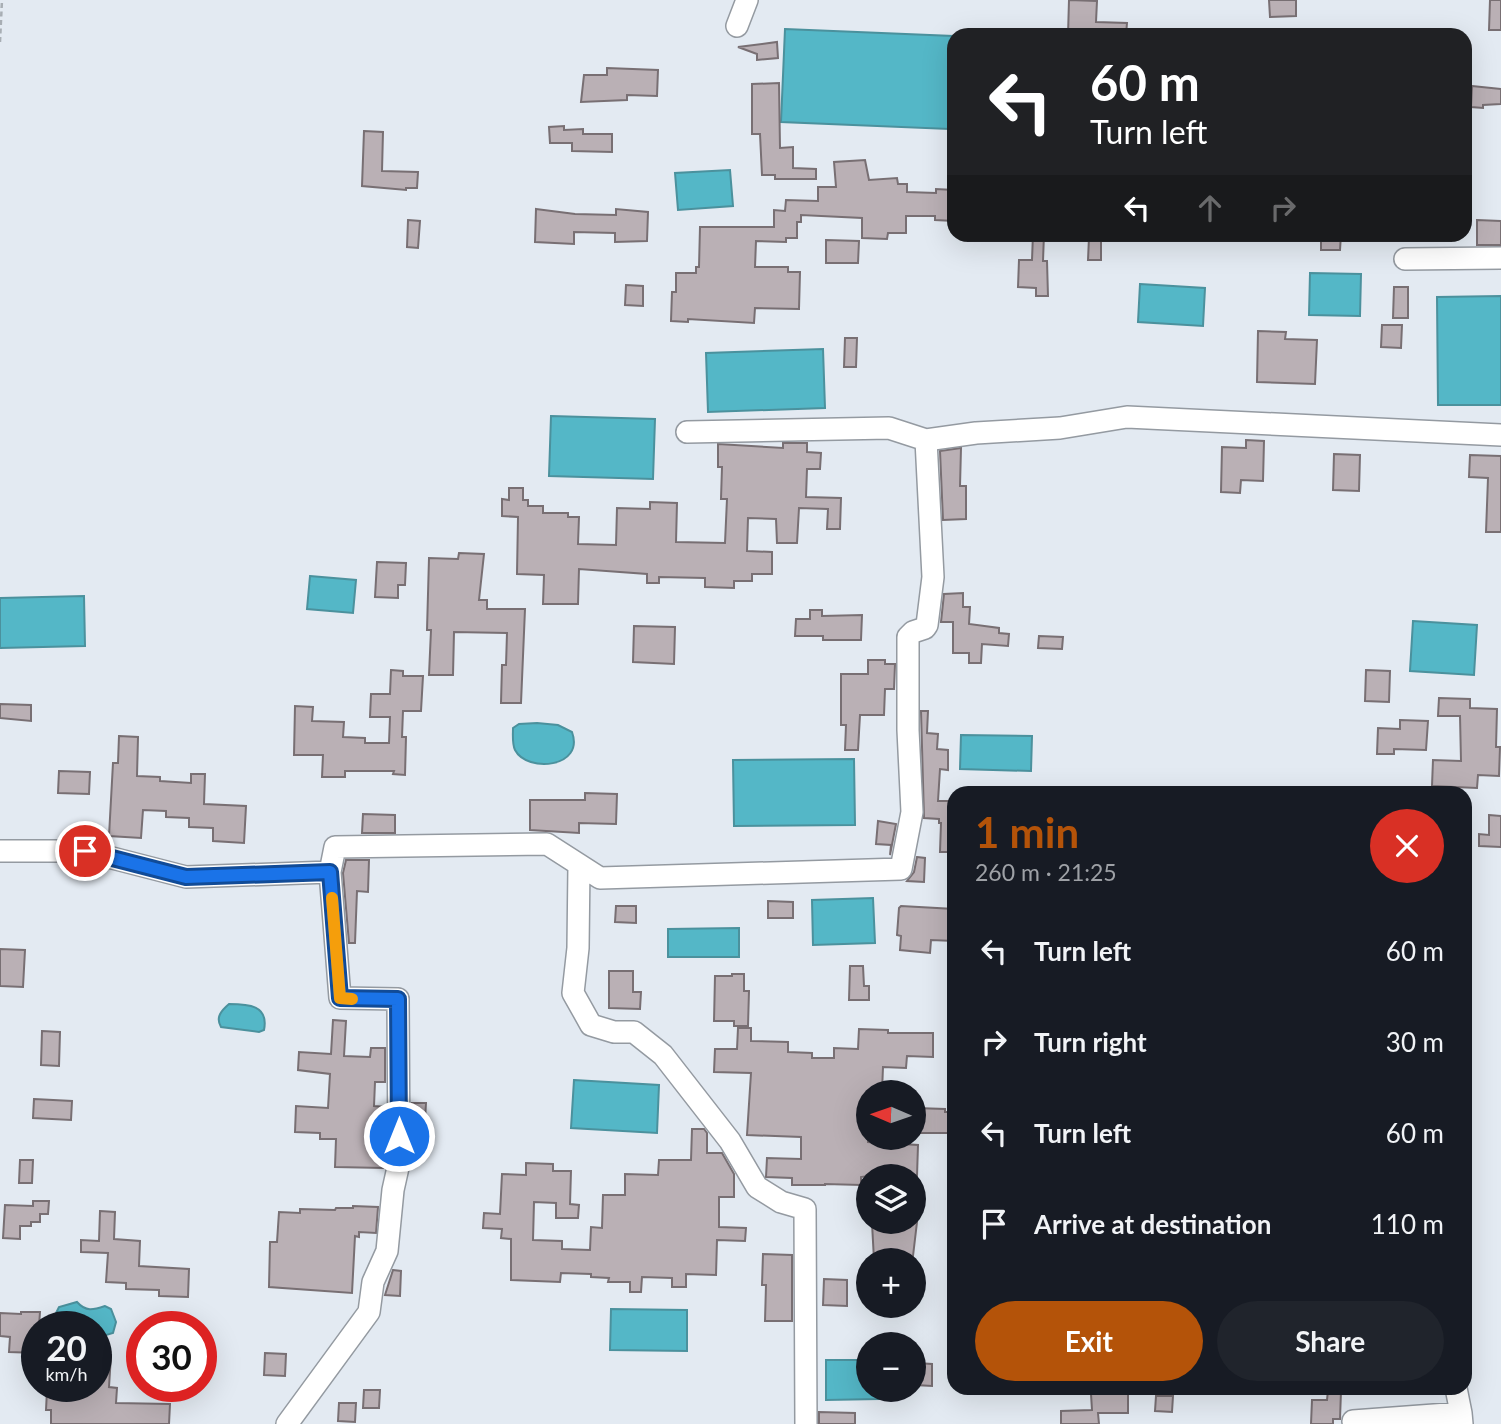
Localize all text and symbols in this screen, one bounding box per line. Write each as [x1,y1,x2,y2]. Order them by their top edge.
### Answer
text: 60 m [1090,53,1200,111]
icon: left [975,56,1066,147]
text: Turn left [1090,112,1207,151]
icon: left [1118,189,1156,227]
icon: ahead [1191,189,1229,227]
icon: right [1264,189,1302,227]
text: 1 min [975,807,1079,857]
button: close [1370,809,1444,883]
pin [55,821,115,881]
icon: arrive [66,832,104,870]
text: 260 m · 21:25 [975,858,1117,886]
icon: left [975,932,1013,970]
text: Turn left [1034,935,1131,967]
text: 60 m [1386,935,1444,967]
icon: right [975,1023,1013,1061]
text: Turn right [1034,1026,1147,1058]
text: 30 m [1386,1026,1444,1058]
north arrow [856,1080,926,1150]
map controls [856,1080,926,1402]
position arrow [362,1099,436,1173]
icon: left [975,1114,1013,1152]
text: Turn left [1034,1117,1131,1149]
text: 60 m [1386,1117,1444,1149]
button: layers [856,1164,926,1234]
icon: arrive [975,1205,1013,1243]
text: Arrive at destination [1034,1208,1271,1240]
text: 110 m [1371,1208,1444,1240]
button: + [856,1248,926,1318]
button: Exit [975,1301,1203,1381]
button: Share [1217,1301,1444,1381]
speed limit sign: 30 [126,1311,217,1402]
text: 20 [46,1326,87,1368]
button: − [856,1332,926,1402]
text: km/h [45,1363,88,1385]

